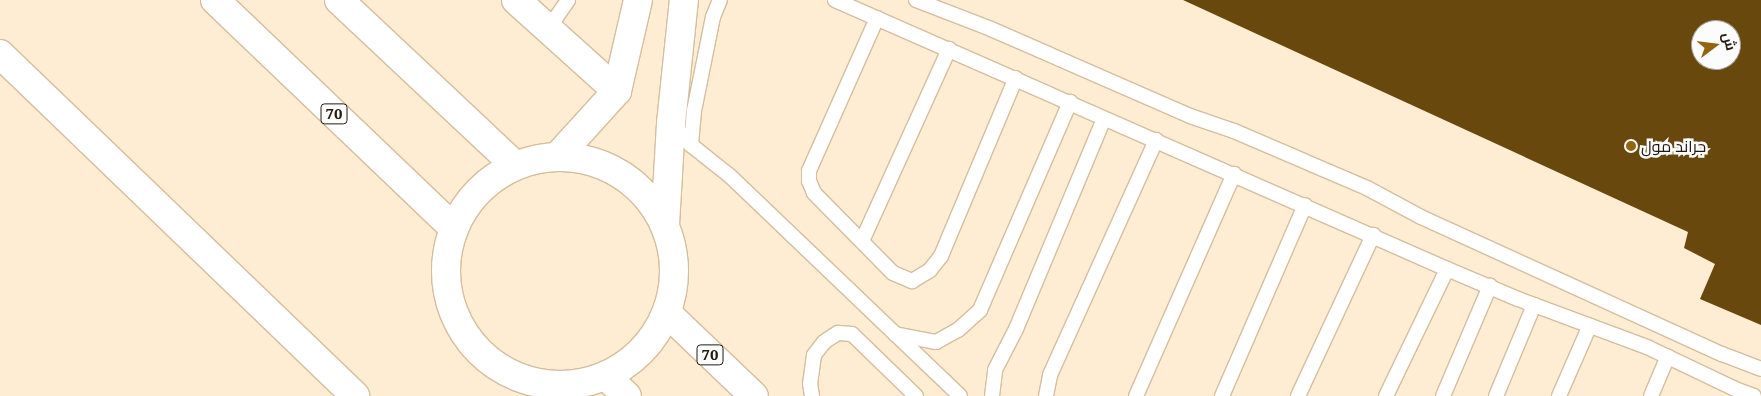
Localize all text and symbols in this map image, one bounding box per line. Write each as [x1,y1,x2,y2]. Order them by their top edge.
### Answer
north arrow [1691,20,1741,70]
text: ش [1719,30,1742,52]
road number: 70 [320,102,348,126]
place label: جراند مول [1641,136,1706,156]
marker: جراند مول [1625,140,1637,152]
road number: 70 [696,342,724,368]

